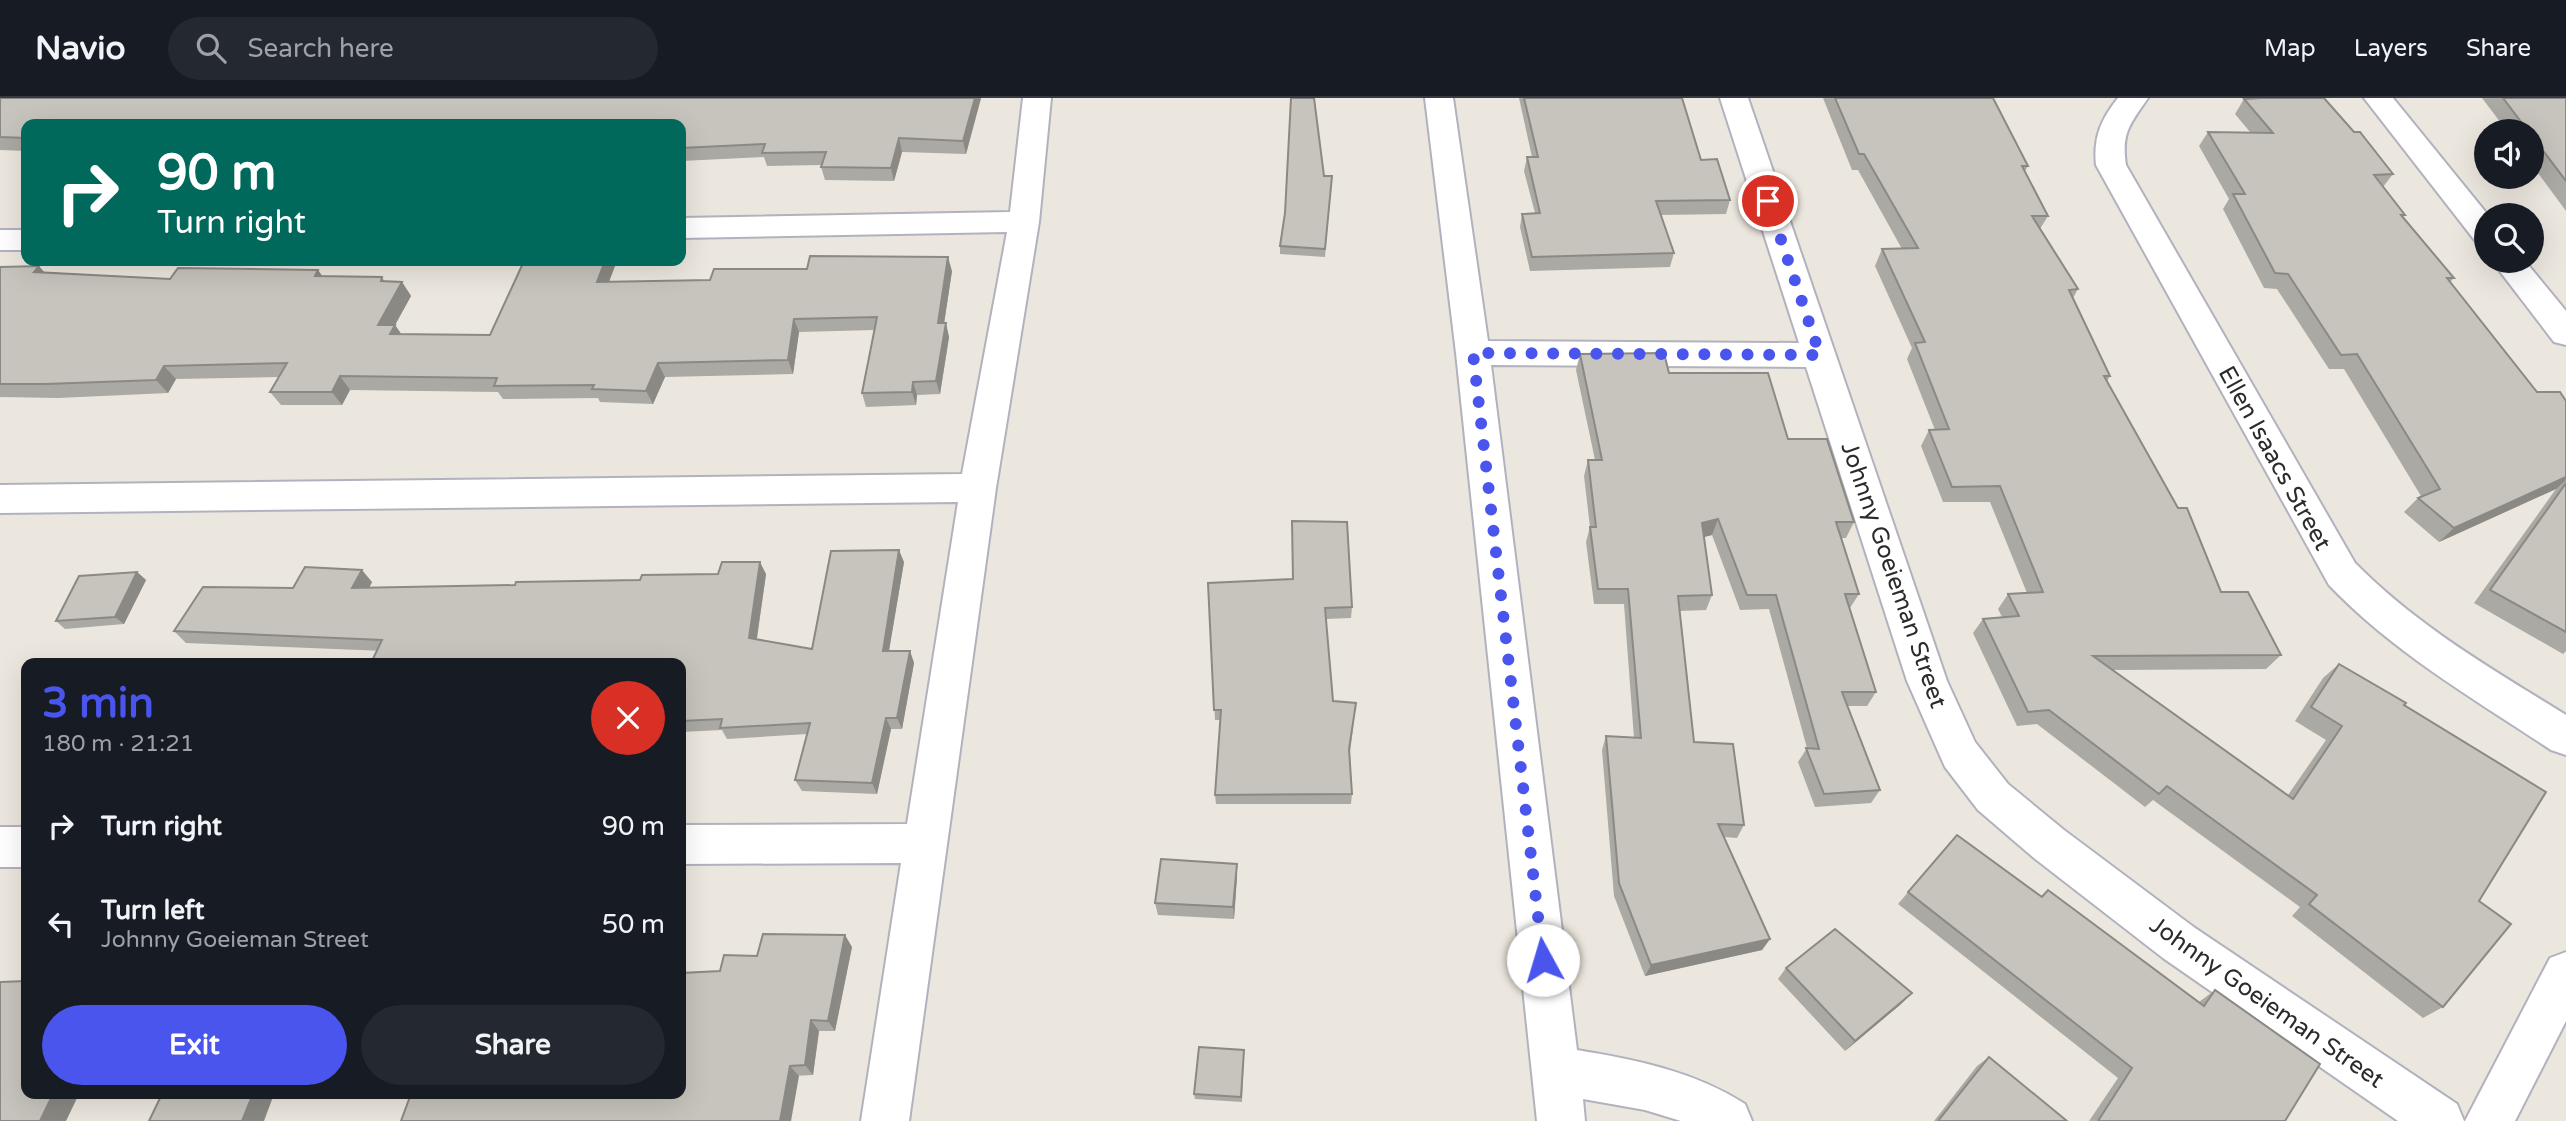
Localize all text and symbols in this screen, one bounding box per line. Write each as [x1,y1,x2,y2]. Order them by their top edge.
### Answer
search box [168,17,658,80]
text: Navio [35,29,126,68]
icon: search [192,29,230,67]
text: Search here [248,33,394,64]
text: Map [2264,34,2316,63]
text: Layers [2354,34,2428,63]
text: Share [2466,34,2531,63]
map controls [2474,119,2544,273]
button: sound [2474,119,2544,189]
text: 90 m [157,144,276,203]
icon: right [42,147,133,238]
pin [1738,171,1798,231]
icon: arrive [1749,182,1787,220]
button: search [2474,203,2544,273]
text: Turn right [157,204,306,242]
street label: Ellen Isaacs Street [2212,361,2337,555]
street label: Johnny Goeieman Street [1834,438,1953,712]
text: 3 min [42,678,154,729]
button: close [591,681,665,755]
text: 180 m · 21:21 [42,730,194,758]
icon: right [42,807,80,845]
text: Turn right [101,811,222,842]
text: 90 m [602,811,665,842]
text: Turn left [101,895,204,926]
icon: left [42,905,80,943]
text: 50 m [602,909,665,940]
street label: Johnny Goeieman Street [2144,910,2389,1094]
position arrow [1506,923,1580,997]
text: Johnny Goeieman Street [101,926,369,954]
button: Exit [42,1005,347,1085]
button: Share [361,1005,665,1085]

